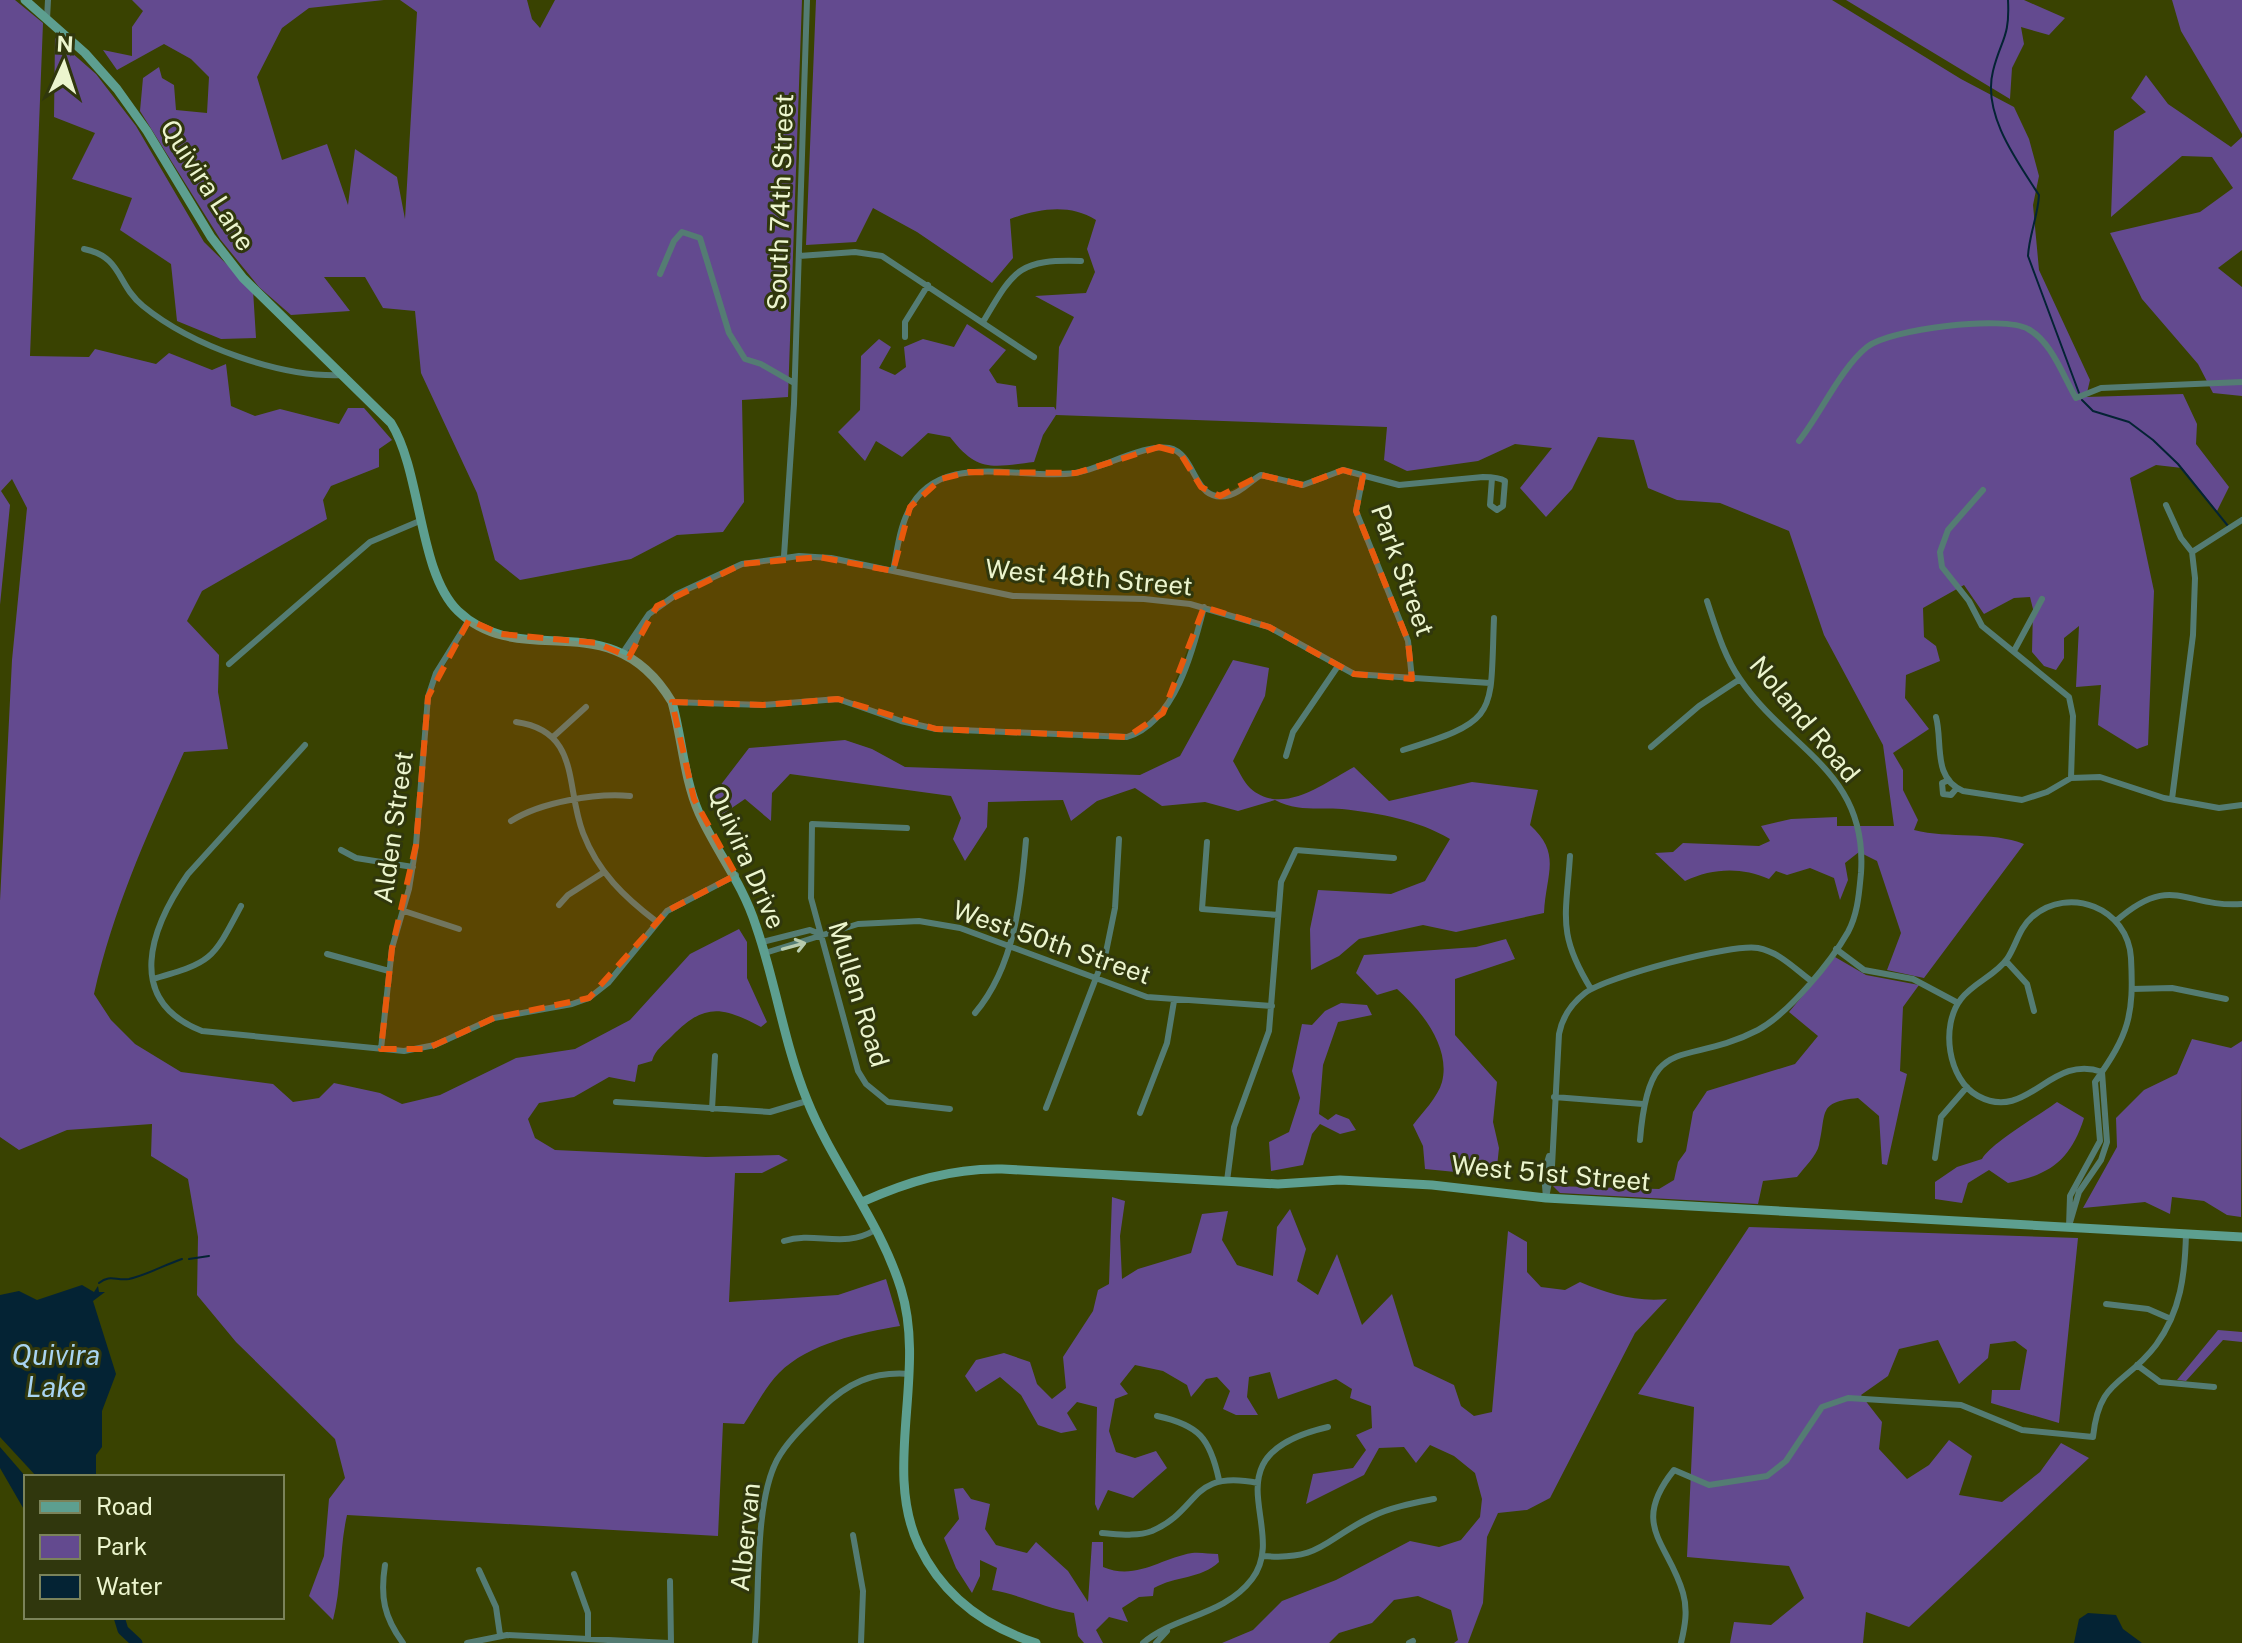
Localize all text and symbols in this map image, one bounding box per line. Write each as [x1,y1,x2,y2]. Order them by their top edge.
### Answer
north arrow [24,24,104,104]
text: N [56,31,74,57]
street label: South 74th Street [761,93,799,311]
street label: Quivira Lane [154,114,262,256]
street label: Park Street [1365,500,1441,640]
street label: West 48th Street [984,552,1194,602]
street label: Noland Road [1743,650,1867,788]
street label: Alden Street [367,749,419,905]
street label: Quivira Drive [702,781,792,933]
street label: West 50th Street [949,894,1155,990]
street label: Mullen Road [822,917,896,1071]
one-way arrow [780,937,806,952]
street label: West 51st Street [1450,1149,1652,1197]
water label: Quivira Lake [12,1338,100,1403]
legend [24,1475,284,1619]
street label: Albervan [724,1481,766,1593]
text: Road [96,1492,153,1520]
text: Park [96,1532,147,1560]
text: Water [96,1572,163,1600]

